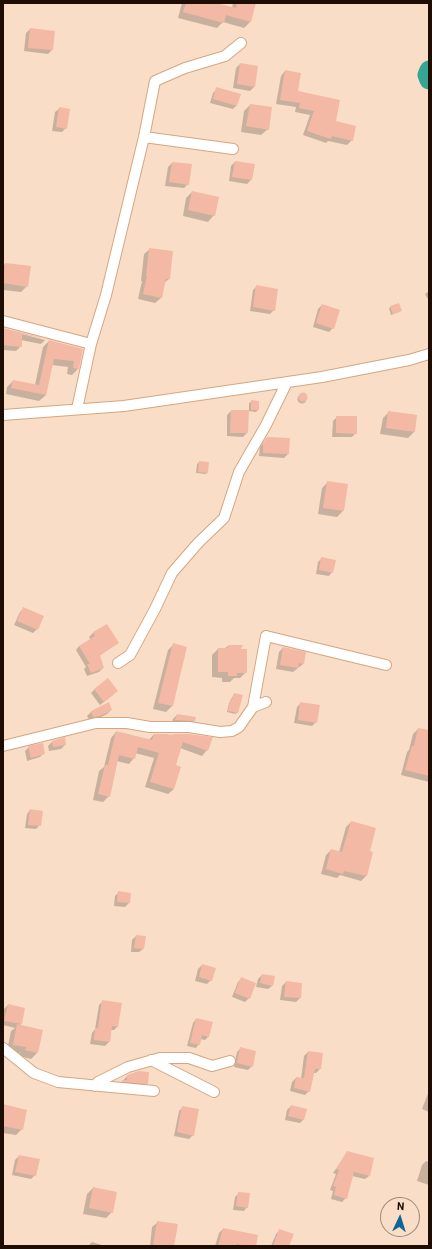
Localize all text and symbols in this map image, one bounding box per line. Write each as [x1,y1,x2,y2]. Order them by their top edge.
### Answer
north arrow [380,1197,420,1237]
text: N [397,1199,405,1212]

